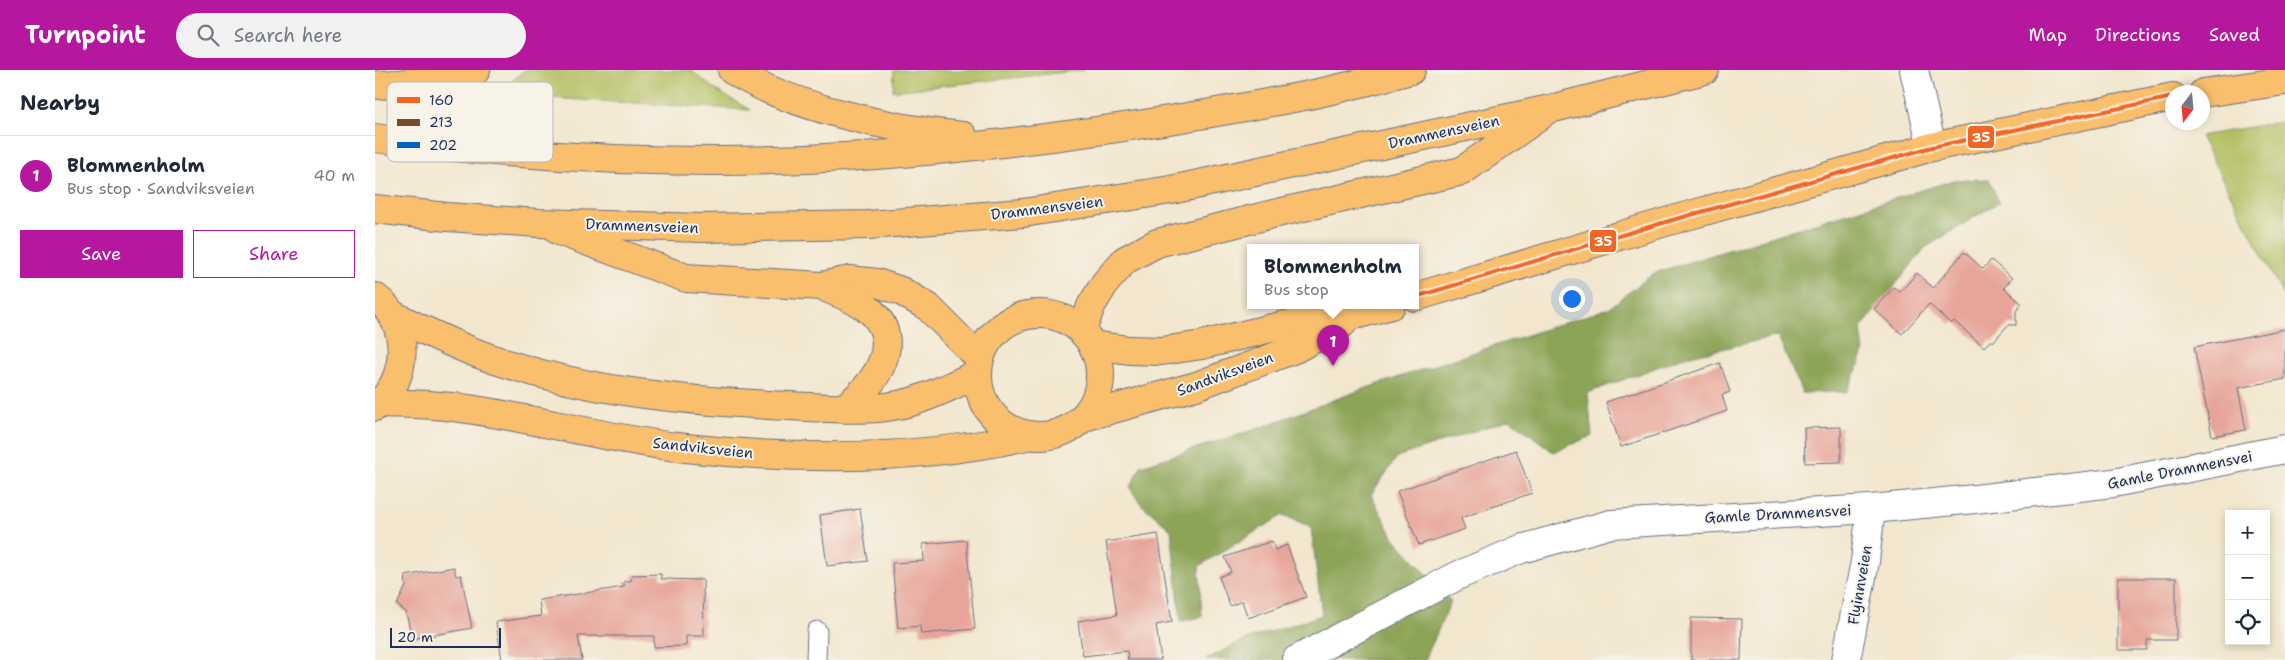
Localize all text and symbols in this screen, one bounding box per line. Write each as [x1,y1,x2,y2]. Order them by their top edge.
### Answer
search box [176,13,526,58]
text: Turnpoint [25,19,146,51]
icon: search [194,21,222,49]
text: Search here [234,23,342,48]
text: Map [2029,23,2067,47]
text: Directions [2095,23,2181,47]
text: Saved [2209,23,2260,47]
legend [387,82,553,162]
north arrow [2165,85,2210,130]
text: Nearby [20,89,100,117]
text: 160 [429,91,454,109]
street label: Drammensveien [1387,110,1501,154]
text: 213 [429,113,453,131]
line badge: 35 [1967,125,1995,149]
text: 35 [1972,128,1990,146]
text: 202 [429,136,457,154]
text: Blommenholm [67,153,205,178]
text: 1 [32,165,40,186]
text: 40 m [313,165,355,186]
text: Bus stop · Sandviksveien [67,178,255,199]
street label: Drammensveien [990,191,1104,225]
street label: Drammensveien [585,214,699,238]
line badge: 35 [1589,229,1617,253]
button: Save [20,230,183,278]
button: Share [193,230,355,278]
text: 35 [1594,232,1612,250]
popup [1247,244,1419,309]
text: Blommenholm [1264,254,1402,279]
text: Bus stop [1264,279,1329,300]
your location [1559,286,1585,312]
pin: 1 [1317,325,1349,366]
street label: Sandviksveien [1174,347,1276,401]
street label: Sandviksveien [652,433,754,463]
street label: Gamle Drammensvei [2106,446,2254,494]
street label: Gamle Drammensvei [1704,500,1852,528]
map controls [2225,510,2270,645]
button: + [2225,510,2270,555]
street label: Flyinnveien [1843,544,1877,626]
button: − [2225,555,2270,600]
button: locate [2225,600,2270,645]
scale bar [390,625,501,648]
text: 20 m [397,628,433,646]

